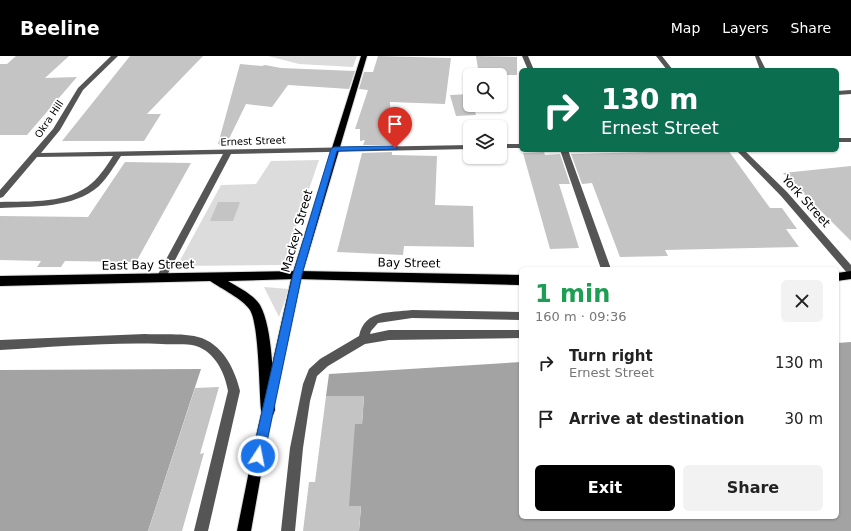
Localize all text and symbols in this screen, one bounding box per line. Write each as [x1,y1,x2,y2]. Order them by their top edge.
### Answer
text: Beeline [20,17,100,39]
text: Map [671,20,700,36]
text: Layers [722,20,769,36]
text: Share [791,20,831,36]
map controls [463,68,507,164]
button: search [463,68,507,112]
text: 130 m [601,83,698,116]
icon: right [535,84,587,136]
street label: Okra Hill [32,98,66,140]
pin [378,107,412,148]
icon: arrive [384,113,406,135]
text: Ernest Street [601,117,719,138]
button: layers [463,120,507,164]
street label: Ernest Street [220,134,286,148]
street label: York Street [778,171,833,230]
street label: Mackey Street [278,188,316,274]
street label: Bay Street [377,255,441,271]
street label: East Bay Street [102,257,195,273]
text: 1 min [535,280,610,308]
button: close [781,280,823,322]
text: 160 m · 09:36 [535,309,626,324]
text: Turn right [569,347,653,365]
icon: right [535,352,557,374]
text: 130 m [775,354,823,372]
text: Ernest Street [569,365,654,380]
icon: arrive [535,408,557,430]
text: Arrive at destination [569,410,744,428]
text: 30 m [785,410,823,428]
position arrow [237,435,279,477]
button: Exit [535,465,675,511]
button: Share [683,465,823,511]

